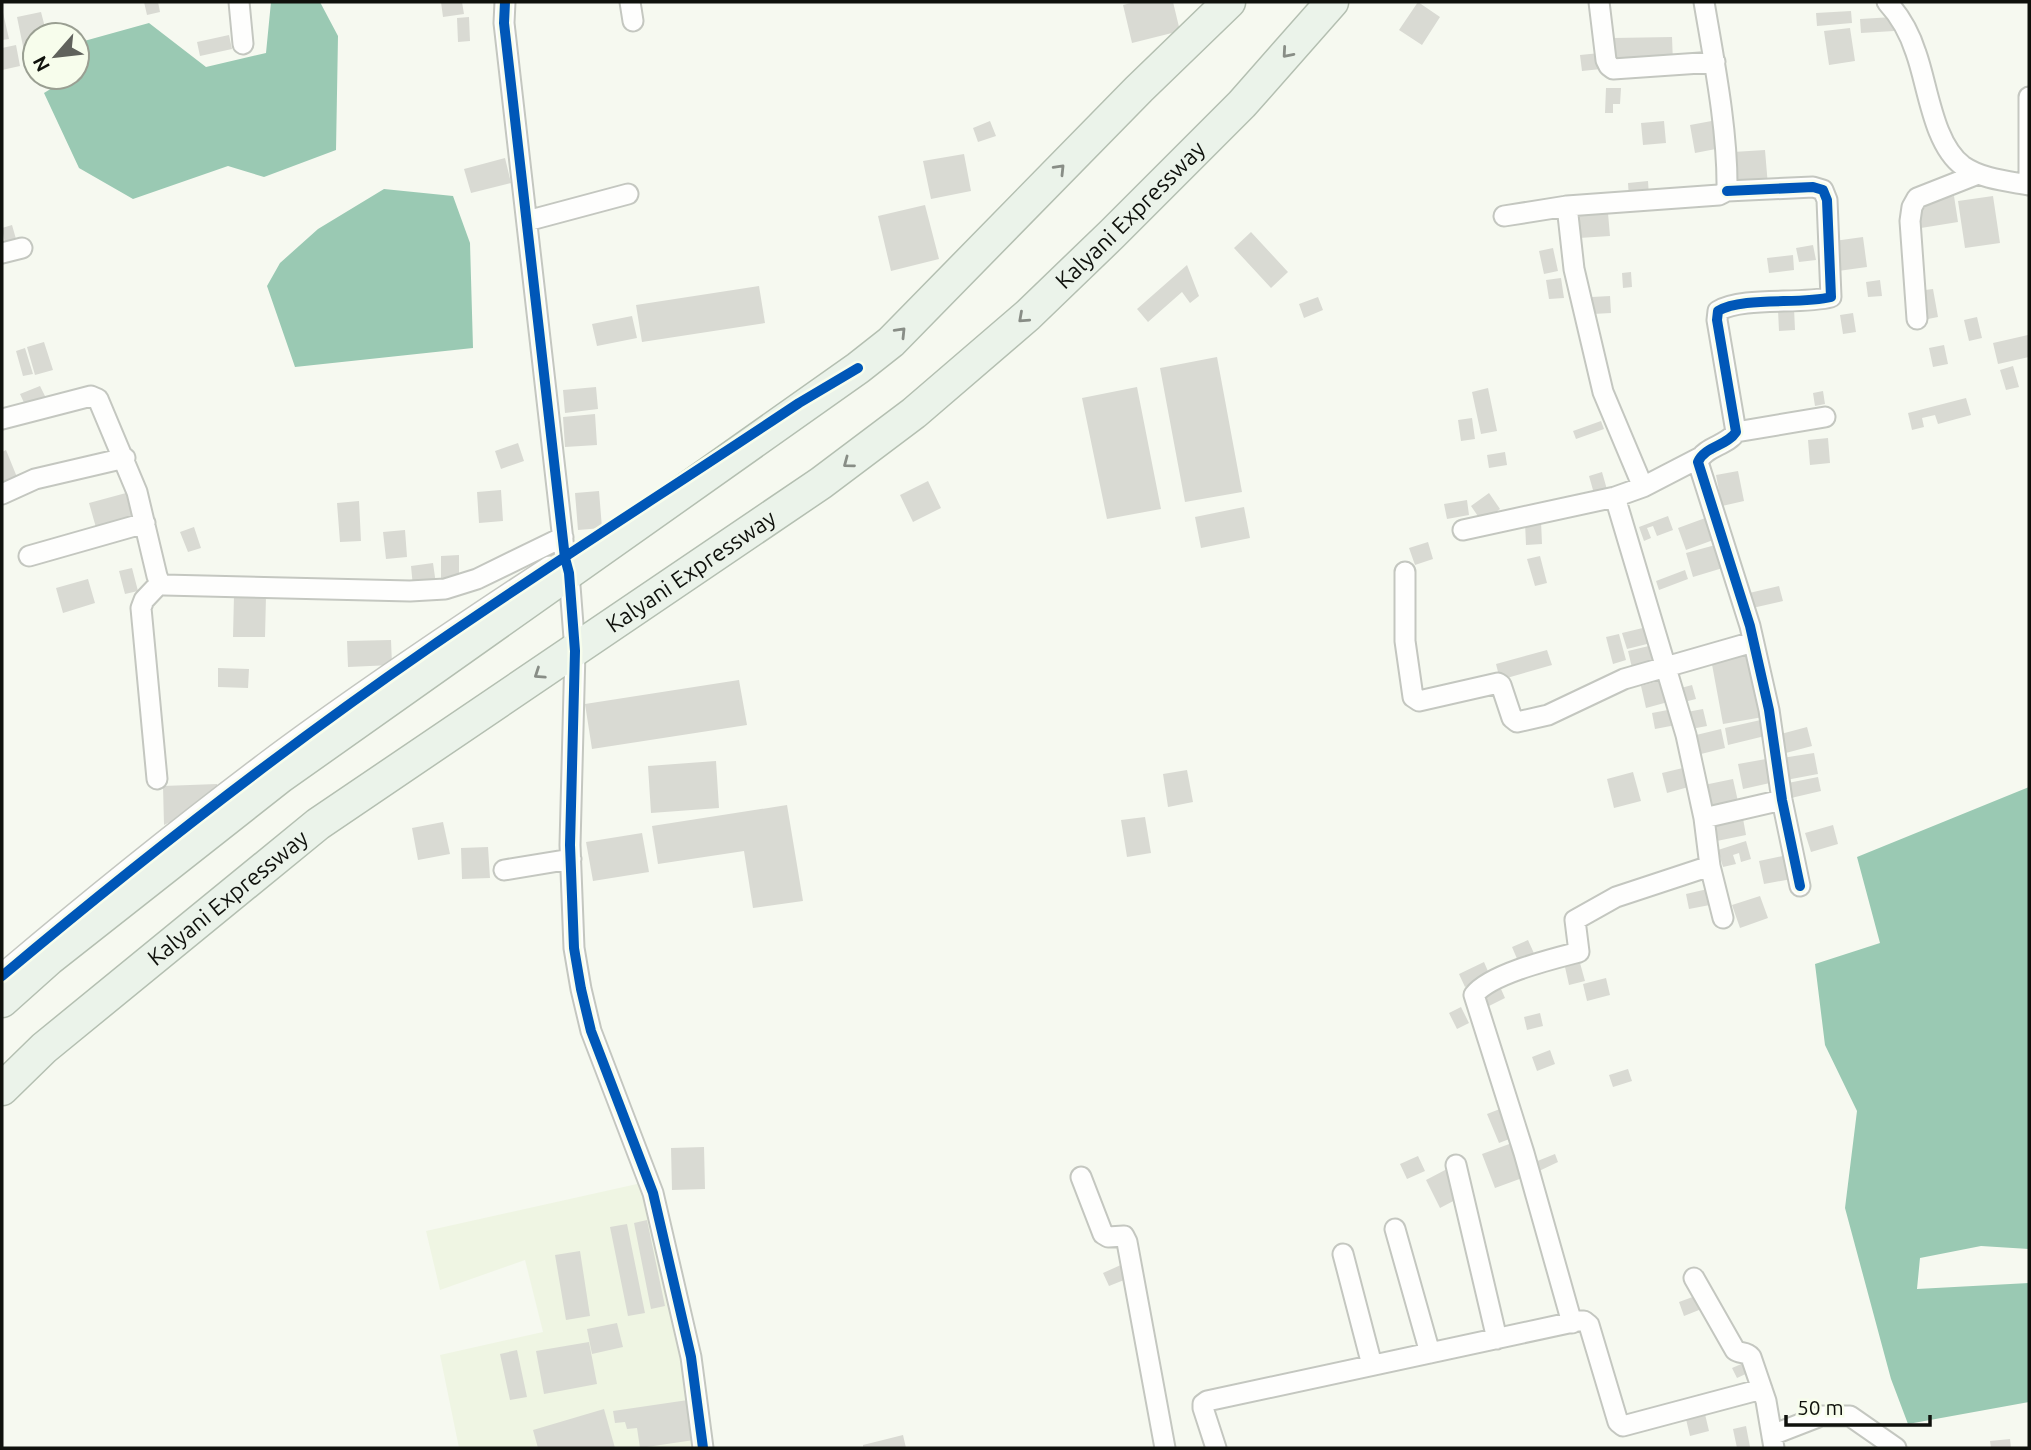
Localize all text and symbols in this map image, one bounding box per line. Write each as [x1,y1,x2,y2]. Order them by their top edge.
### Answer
north arrow [21,21,91,91]
one-way arrow [1283,45,1295,58]
text: N [28,53,54,75]
street label: Kalyani Expressway [1050,136,1209,293]
one-way arrow [1052,164,1065,177]
one-way arrow [1018,310,1031,322]
one-way arrow [893,327,906,340]
one-way arrow [843,455,856,467]
street label: Kalyani Expressway [601,505,780,637]
one-way arrow [534,666,547,679]
street label: Kalyani Expressway [142,825,312,970]
scale bar [1786,1384,1930,1428]
text: 50 m [1797,1395,1844,1419]

